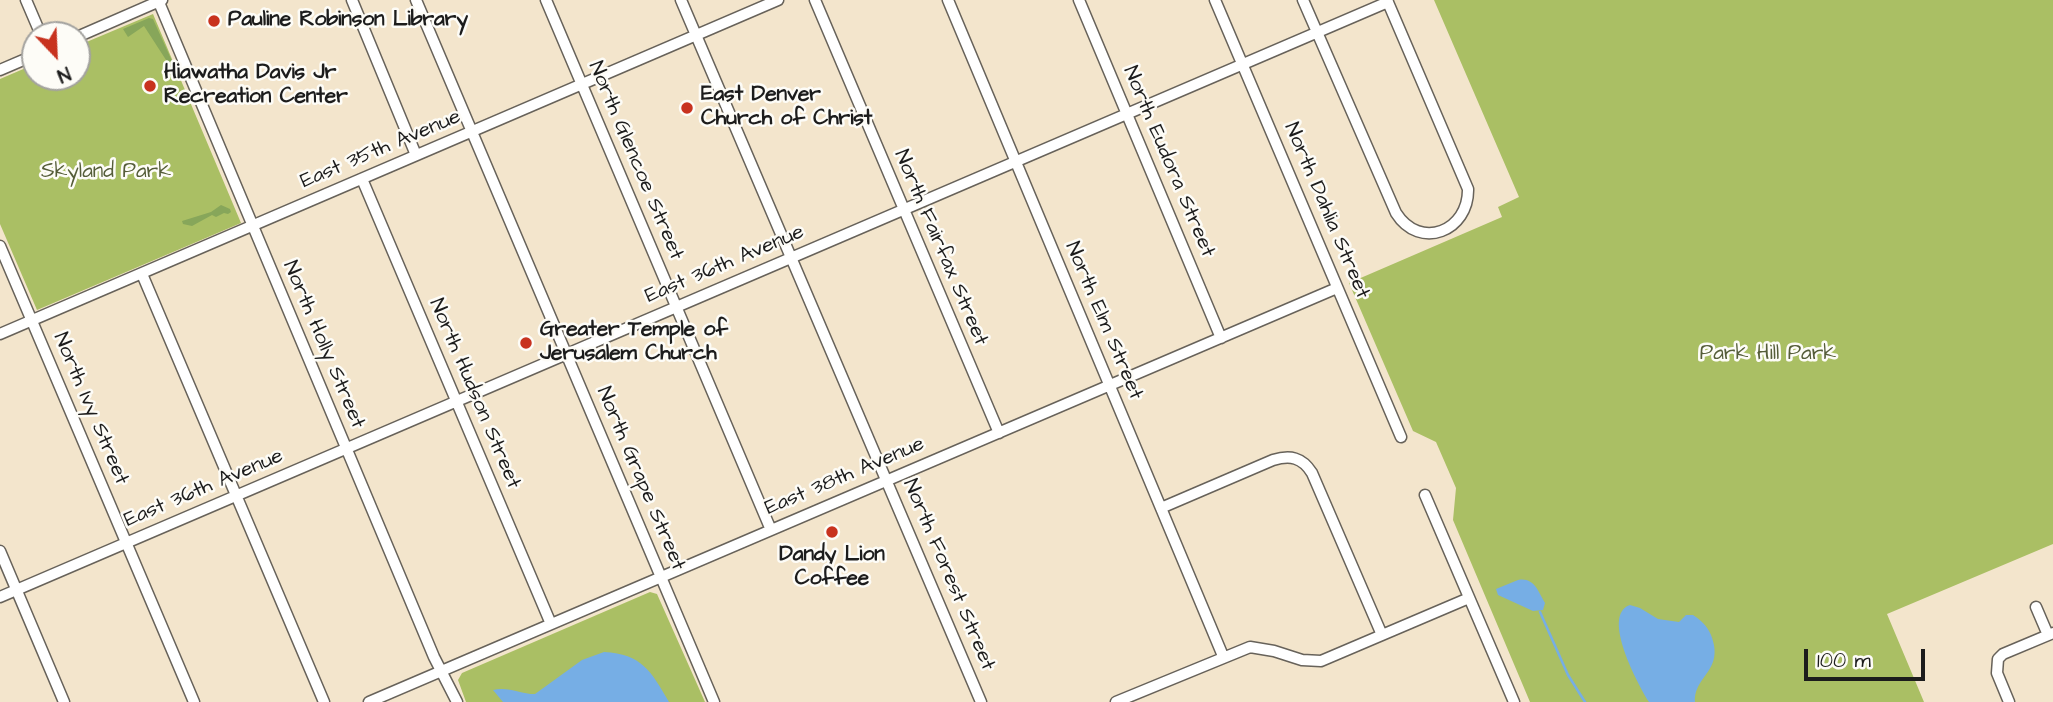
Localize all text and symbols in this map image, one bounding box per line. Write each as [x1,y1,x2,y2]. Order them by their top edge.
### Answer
place label: Pauline Robinson Library [228,8,468,34]
marker: Pauline Robinson Library [206,13,222,29]
north arrow [21,21,91,91]
street label: North Glencoe Street [582,58,688,264]
text: N [53,59,74,89]
place label: Hiawatha Davis Jr Recreation Center [164,61,348,111]
street label: North Eudora Street [1116,63,1220,261]
marker: Hiawatha Davis Jr Recreation Center [142,78,158,94]
place label: East Denver Church of Christ [701,83,872,133]
marker: East Denver Church of Christ [679,100,695,116]
street label: East 35th Avenue [297,105,465,195]
street label: North Dahlia Street [1277,119,1375,303]
street label: North Fairfax Street [887,146,993,350]
park label: Skyland Park [41,160,171,186]
street label: East 36th Avenue [642,220,808,310]
street label: North Elm Street [1058,238,1148,404]
street label: North Holly Street [276,257,370,433]
street label: North Hudson Street [423,295,525,493]
place label: Greater Temple of Jerusalem Church [540,318,728,368]
street label: North Ivy Street [47,329,133,489]
marker: Greater Temple of Jerusalem Church [518,335,534,351]
park label: Park Hill Park [1700,342,1836,368]
street label: North Grape Street [590,383,690,575]
street label: East 38th Avenue [762,432,928,522]
street label: East 36th Avenue [121,444,287,534]
street label: North Forest Street [896,476,1000,674]
marker: Dandy Lion Coffee [824,524,840,540]
place label: Dandy Lion Coffee [779,543,885,593]
scale bar [1808,636,1929,680]
text: 100 m [1817,646,1871,675]

